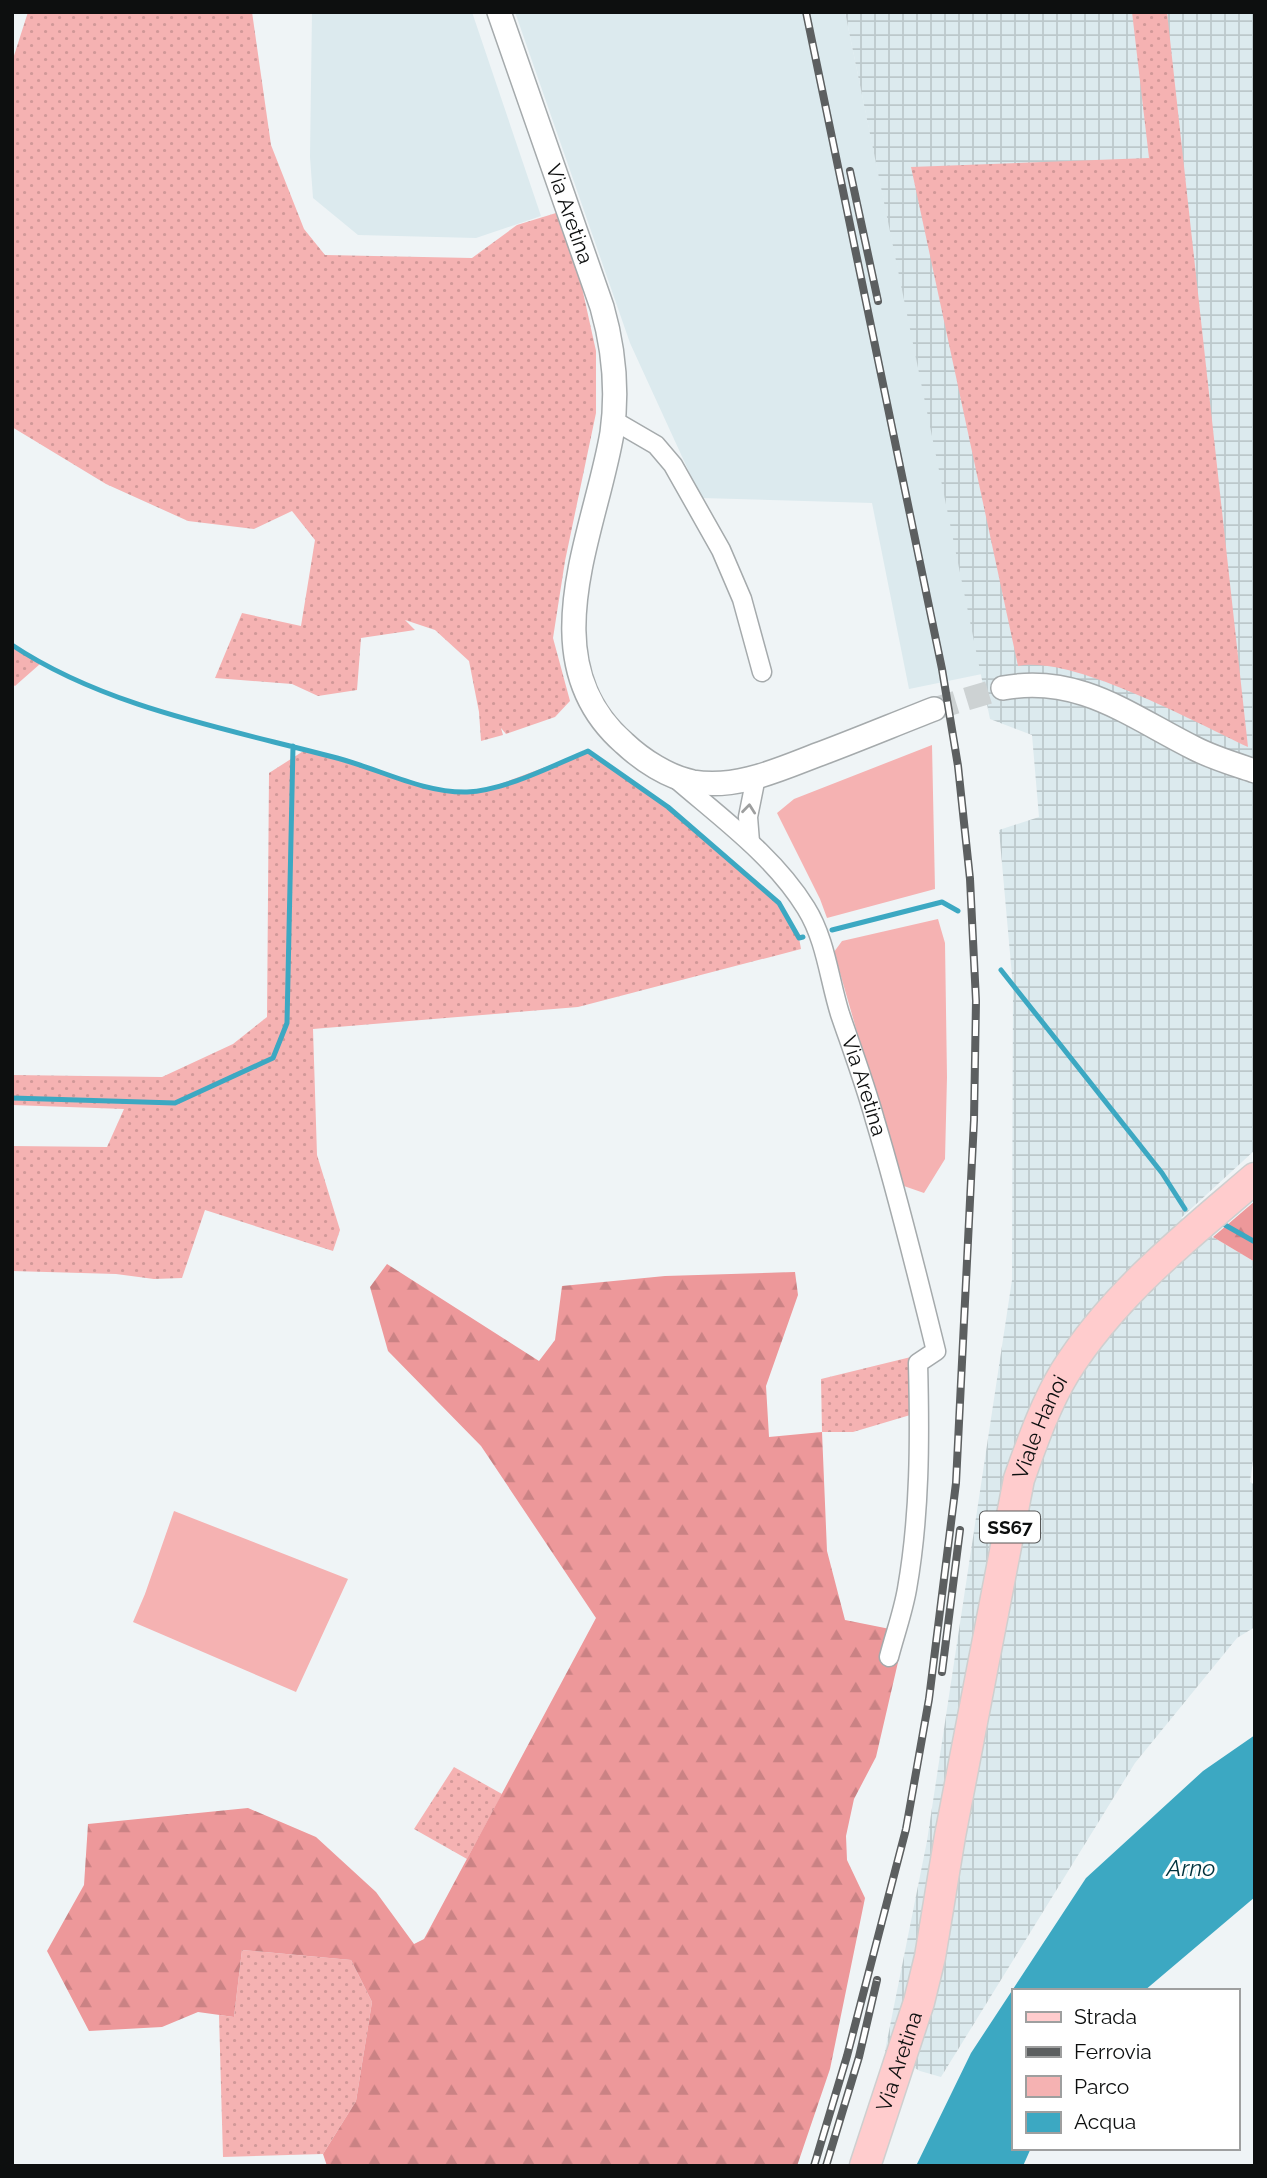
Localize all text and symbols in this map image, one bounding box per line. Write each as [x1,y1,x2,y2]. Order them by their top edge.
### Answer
street label: Via Aretina [541,161,599,267]
one-way arrow [741,803,756,814]
street label: Via Aretina [837,1032,892,1139]
street label: Viale Hanoi [1007,1371,1072,1482]
road number: SS67 [980,1512,1040,1542]
water label: Arno [1165,1854,1215,1881]
legend [1012,1989,1239,2150]
text: Strada [1074,2004,1137,2029]
street label: Via Aretina [871,2008,927,2115]
text: Ferrovia [1074,2039,1152,2064]
text: Parco [1074,2074,1129,2099]
text: Acqua [1074,2109,1136,2134]

